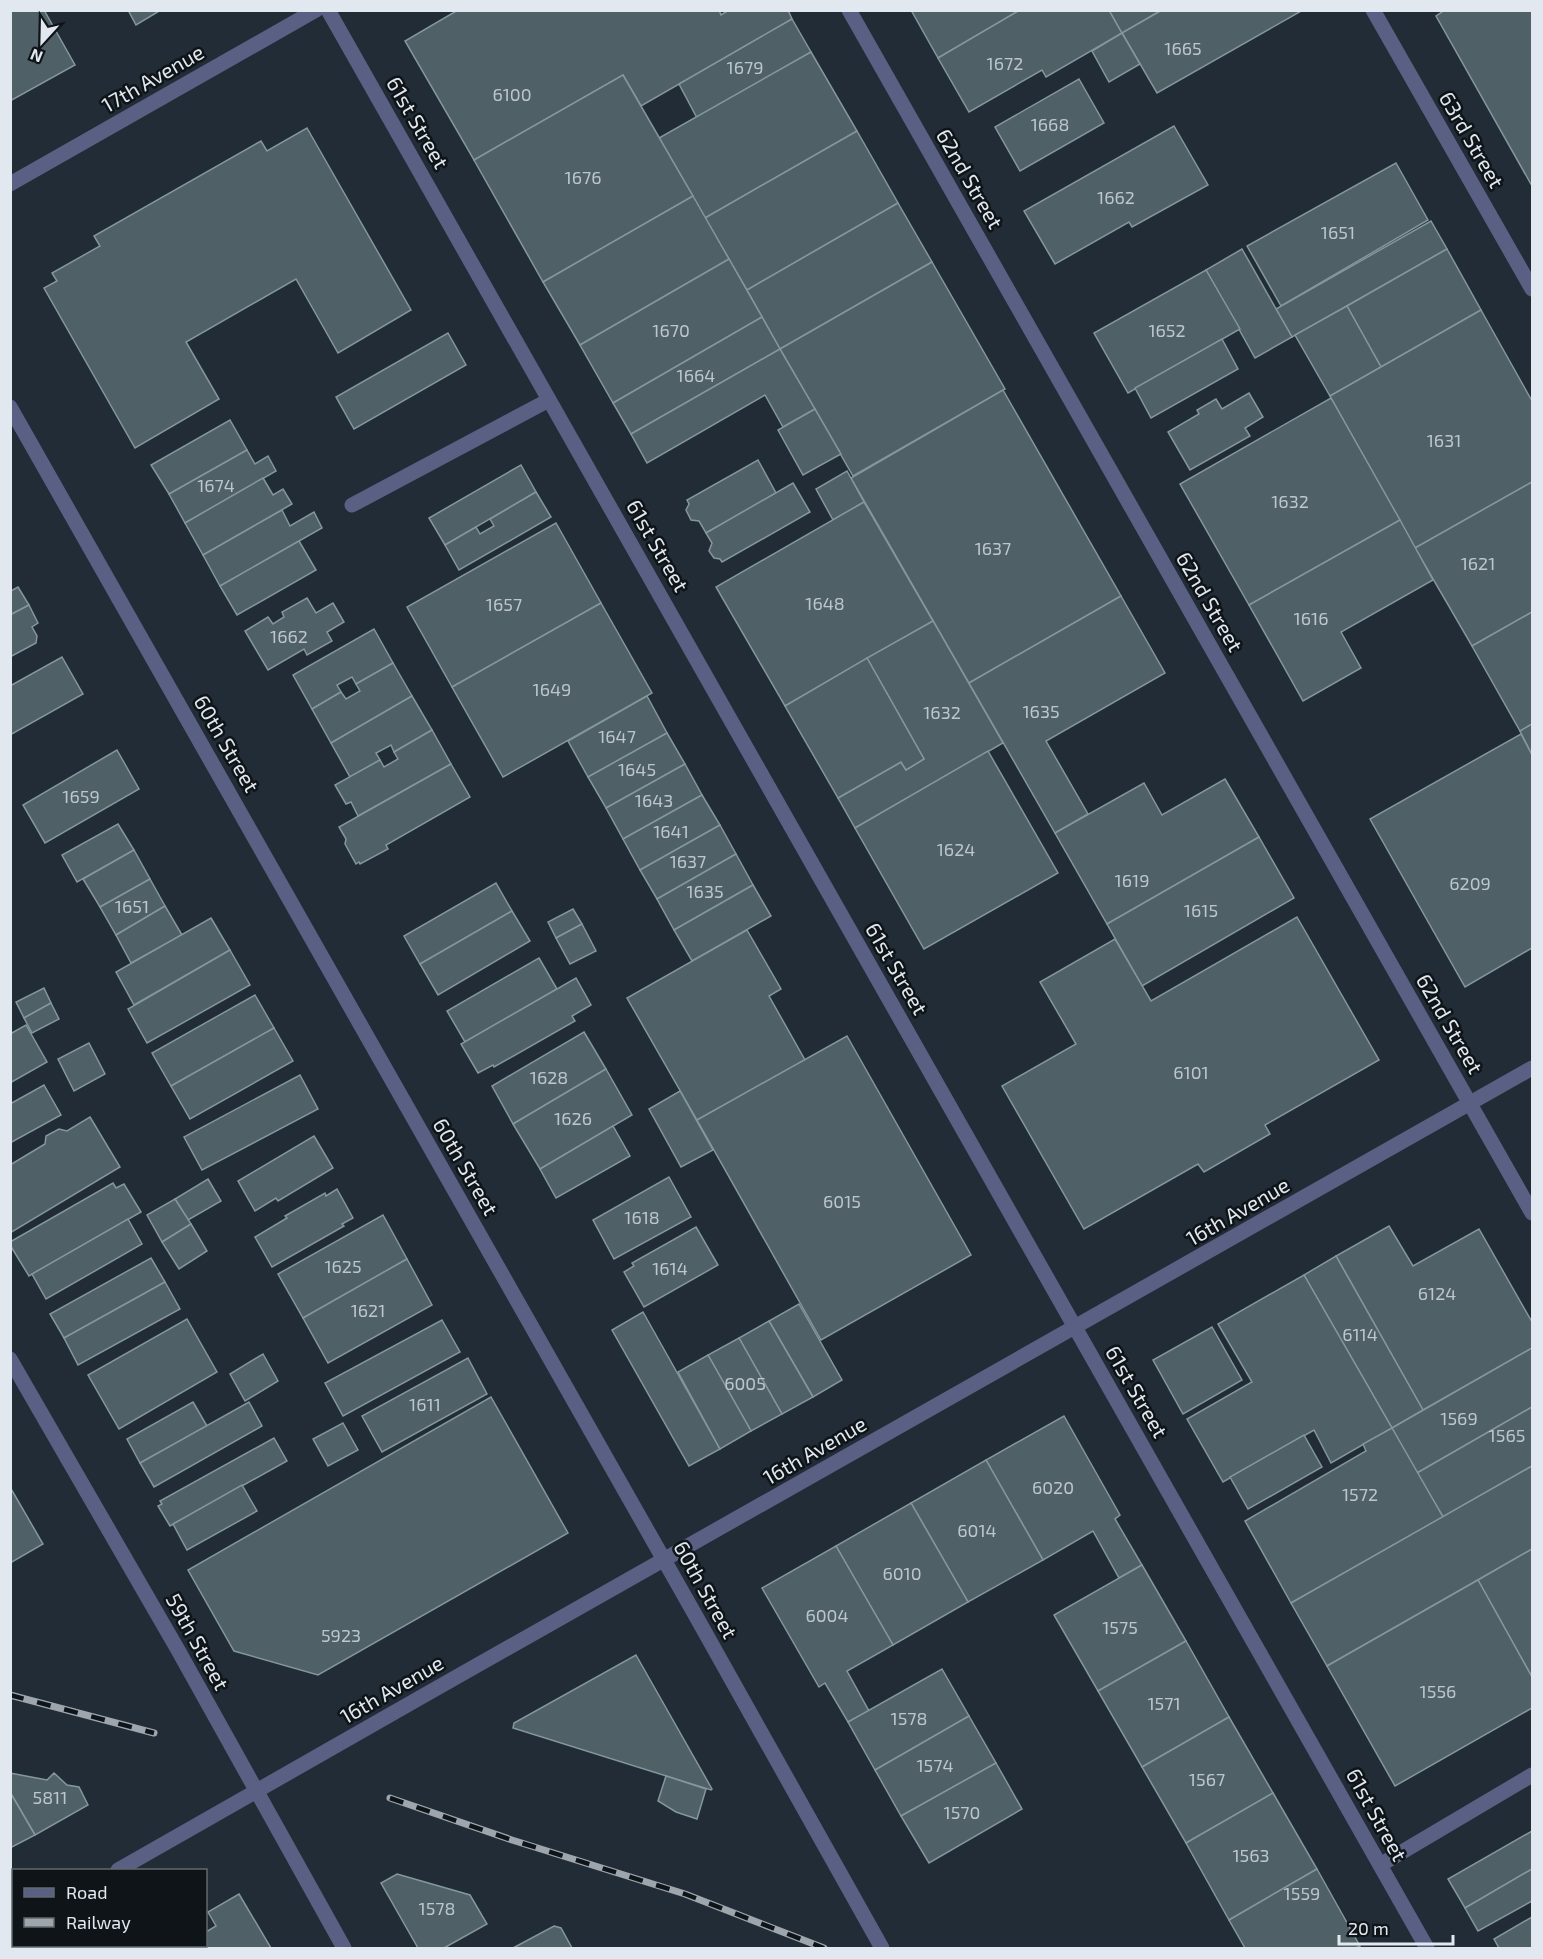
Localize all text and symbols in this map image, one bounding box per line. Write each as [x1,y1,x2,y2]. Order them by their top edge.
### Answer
north arrow [12,12,72,72]
house number: 1665 [1164,37,1202,59]
street label: 17th Avenue [97,38,208,117]
text: N [27,45,45,67]
house number: 1672 [987,52,1023,74]
house number: 1679 [727,56,763,78]
street label: 61st Street [382,72,455,173]
house number: 6100 [492,83,532,105]
street label: 63rd Street [1435,87,1510,192]
house number: 1668 [1031,113,1069,135]
street label: 62nd Street [932,124,1009,233]
house number: 1676 [565,166,601,188]
house number: 1662 [1097,186,1135,208]
house number: 1651 [1321,221,1355,243]
house number: 1670 [652,319,690,341]
house number: 1652 [1148,319,1186,341]
house number: 1664 [677,364,715,386]
house number: 1631 [1427,429,1461,451]
house number: 1674 [197,474,235,496]
house number: 1632 [1271,490,1309,512]
street label: 61st Street [622,495,695,596]
house number: 1637 [975,537,1011,559]
street label: 62nd Street [1172,547,1249,656]
house number: 1621 [1461,552,1495,574]
house number: 1648 [805,592,845,614]
house number: 1657 [486,593,522,615]
house number: 1616 [1294,607,1328,629]
house number: 1662 [270,625,308,647]
house number: 1649 [533,678,571,700]
street label: 60th Street [189,690,265,796]
house number: 1635 [1022,700,1060,722]
house number: 1632 [923,701,961,723]
house number: 1647 [598,725,636,747]
house number: 1645 [618,758,656,780]
house number: 1659 [62,785,100,807]
house number: 1643 [635,789,673,811]
house number: 1641 [653,820,689,842]
house number: 1624 [937,838,975,860]
house number: 1637 [670,850,706,872]
house number: 1619 [1115,869,1149,891]
house number: 6209 [1449,872,1491,894]
house number: 1635 [686,880,724,902]
house number: 1651 [115,895,149,917]
house number: 1615 [1184,899,1218,921]
street label: 61st Street [861,918,934,1019]
street label: 62nd Street [1412,969,1489,1078]
house number: 6101 [1173,1061,1209,1083]
house number: 1628 [530,1066,568,1088]
house number: 1626 [554,1107,592,1129]
street label: 60th Street [428,1113,504,1219]
street label: 16th Avenue [1181,1171,1293,1250]
house number: 6015 [823,1190,861,1212]
house number: 1618 [624,1206,660,1228]
house number: 1625 [324,1255,362,1277]
house number: 1614 [652,1257,688,1279]
house number: 6124 [1418,1282,1456,1304]
house number: 1621 [351,1299,385,1321]
house number: 6114 [1342,1323,1378,1345]
street label: 61st Street [1101,1341,1174,1442]
house number: 6005 [724,1372,766,1394]
house number: 1611 [409,1393,441,1415]
house number: 1569 [1440,1407,1478,1429]
street label: 16th Avenue [758,1410,870,1489]
house number: 1565 [1489,1424,1525,1446]
house number: 6020 [1032,1476,1074,1498]
house number: 1572 [1342,1483,1378,1505]
house number: 6014 [957,1519,997,1541]
street label: 60th Street [669,1536,743,1643]
house number: 6010 [882,1562,922,1584]
street label: 59th Street [162,1589,235,1694]
house number: 6004 [805,1604,849,1626]
house number: 1575 [1102,1616,1138,1638]
house number: 5923 [321,1624,361,1646]
street label: 16th Avenue [335,1649,447,1728]
house number: 1556 [1420,1680,1456,1702]
house number: 1571 [1147,1692,1181,1714]
house number: 1578 [891,1707,927,1729]
house number: 1574 [916,1754,954,1776]
street label: 61st Street [1342,1764,1413,1865]
house number: 1567 [1189,1768,1225,1790]
house number: 5811 [33,1786,67,1808]
house number: 1570 [944,1801,980,1823]
house number: 1563 [1232,1844,1270,1866]
legend [12,1869,207,1947]
text: Road [66,1881,107,1903]
house number: 1559 [1284,1882,1320,1904]
house number: 1578 [419,1897,455,1919]
scale bar [1339,1908,1453,1946]
text: Railway [66,1911,131,1933]
text: 20 m [1348,1917,1389,1939]

